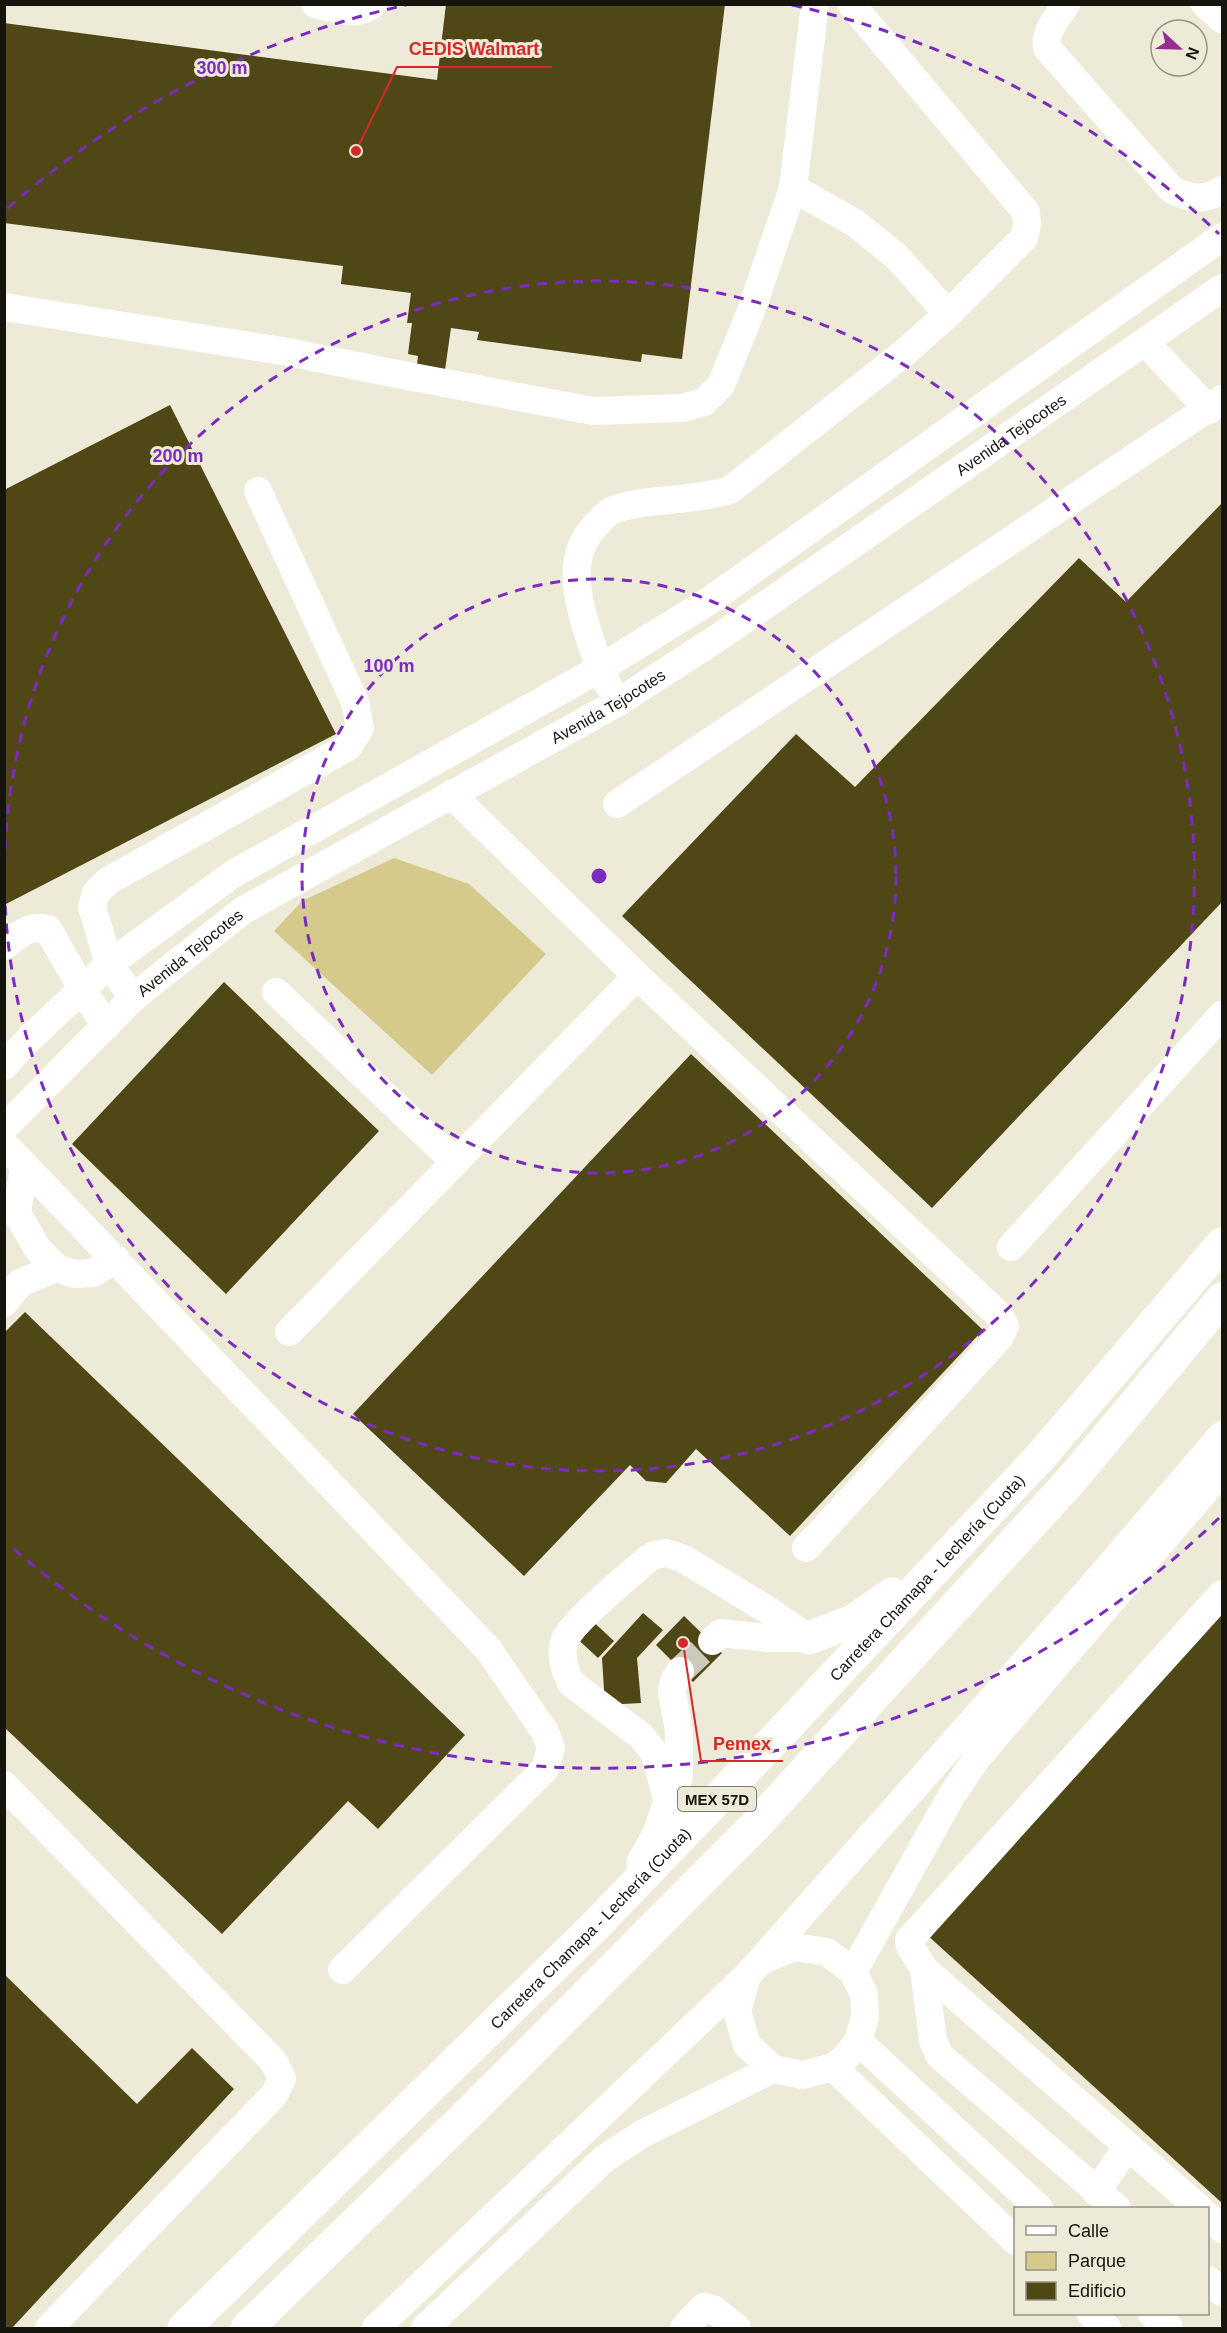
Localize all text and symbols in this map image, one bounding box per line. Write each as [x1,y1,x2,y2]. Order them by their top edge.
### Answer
north arrow [1149,18,1209,78]
callout: CEDIS Walmart [397,31,552,67]
text: CEDIS Walmart [409,39,539,59]
text: N [1182,45,1202,62]
text: 300 m [196,58,248,78]
street label: Avenida Tejocotes [953,391,1069,478]
text: 200 m [152,446,204,466]
text: 100 m [363,656,415,676]
street label: Avenida Tejocotes [548,666,668,746]
centre of rings [589,866,609,886]
street label: Avenida Tejocotes [134,906,246,1000]
street label: Carretera Chamapa - Lechería (Cuota) [826,1471,1027,1684]
callout: Pemex [701,1725,783,1761]
text: Pemex [713,1734,771,1754]
road number: MEX 57D [678,1787,756,1811]
street label: Carretera Chamapa - Lechería (Cuota) [487,1824,693,2032]
legend [1014,2207,1209,2315]
text: Calle [1068,2221,1109,2241]
text: Parque [1068,2251,1126,2271]
text: Edificio [1068,2281,1126,2301]

